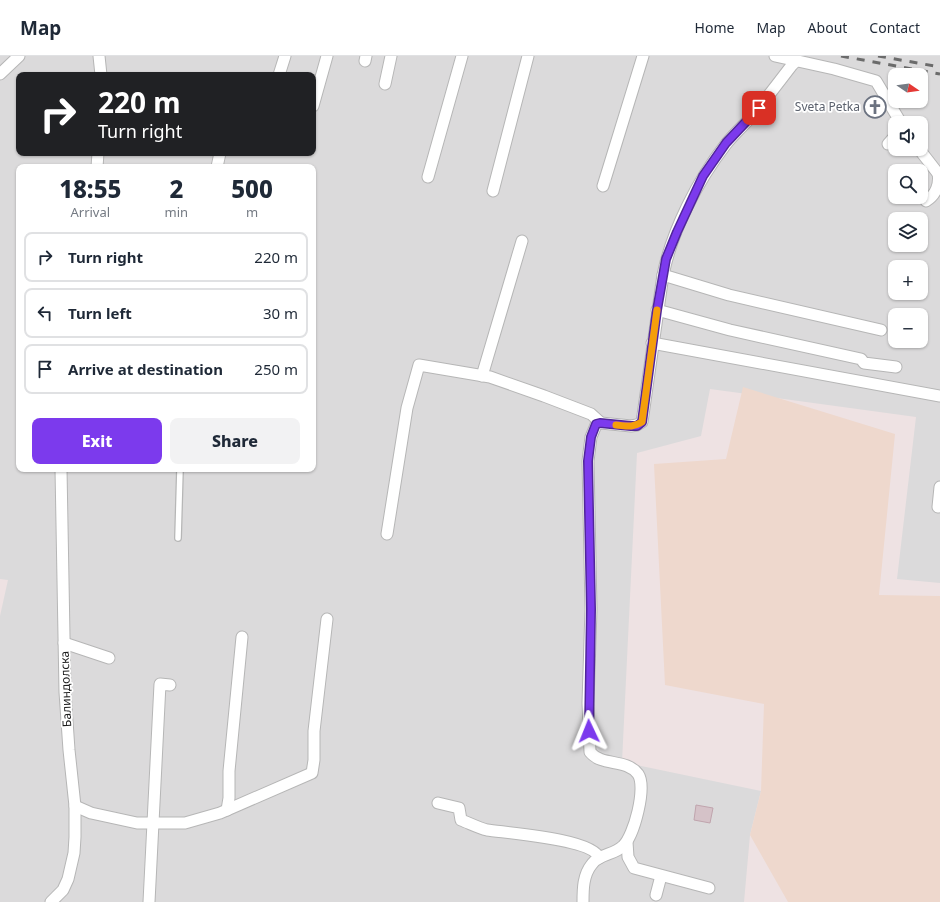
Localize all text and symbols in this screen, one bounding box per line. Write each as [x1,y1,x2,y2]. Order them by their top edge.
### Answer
text: Map [20,15,61,41]
text: Home [695,18,734,37]
text: Map [756,18,786,37]
text: About [808,18,847,37]
text: Contact [869,18,920,37]
north arrow [888,68,928,108]
map controls [888,68,928,348]
text: 220 m [98,83,181,121]
icon: right [32,88,84,140]
pin [742,91,776,125]
church icon: Sveta Petka [862,94,888,120]
icon: arrive [748,97,770,119]
place label: Sveta Petka [795,98,860,115]
button: sound [888,116,928,156]
text: Turn right [98,119,182,143]
button: search [888,164,928,204]
text: 18:55 [59,172,121,205]
text: 2 [169,172,183,205]
text: 500 [231,172,273,205]
text: Arrival [70,203,110,221]
text: min [165,203,188,221]
text: m [246,203,258,221]
button: layers [888,212,928,252]
icon: right [34,246,56,268]
text: Turn right [68,247,143,267]
text: 220 m [254,247,298,267]
button: + [888,260,928,300]
icon: left [34,302,56,324]
text: Turn left [68,303,132,323]
text: 30 m [263,303,298,323]
button: − [888,308,928,348]
icon: arrive [34,358,56,380]
text: Arrive at destination [68,359,223,379]
text: 250 m [254,359,298,379]
button: Exit [32,418,162,464]
button: Share [170,418,300,464]
street label: Балиндолска [56,651,75,727]
position arrow [568,710,610,752]

